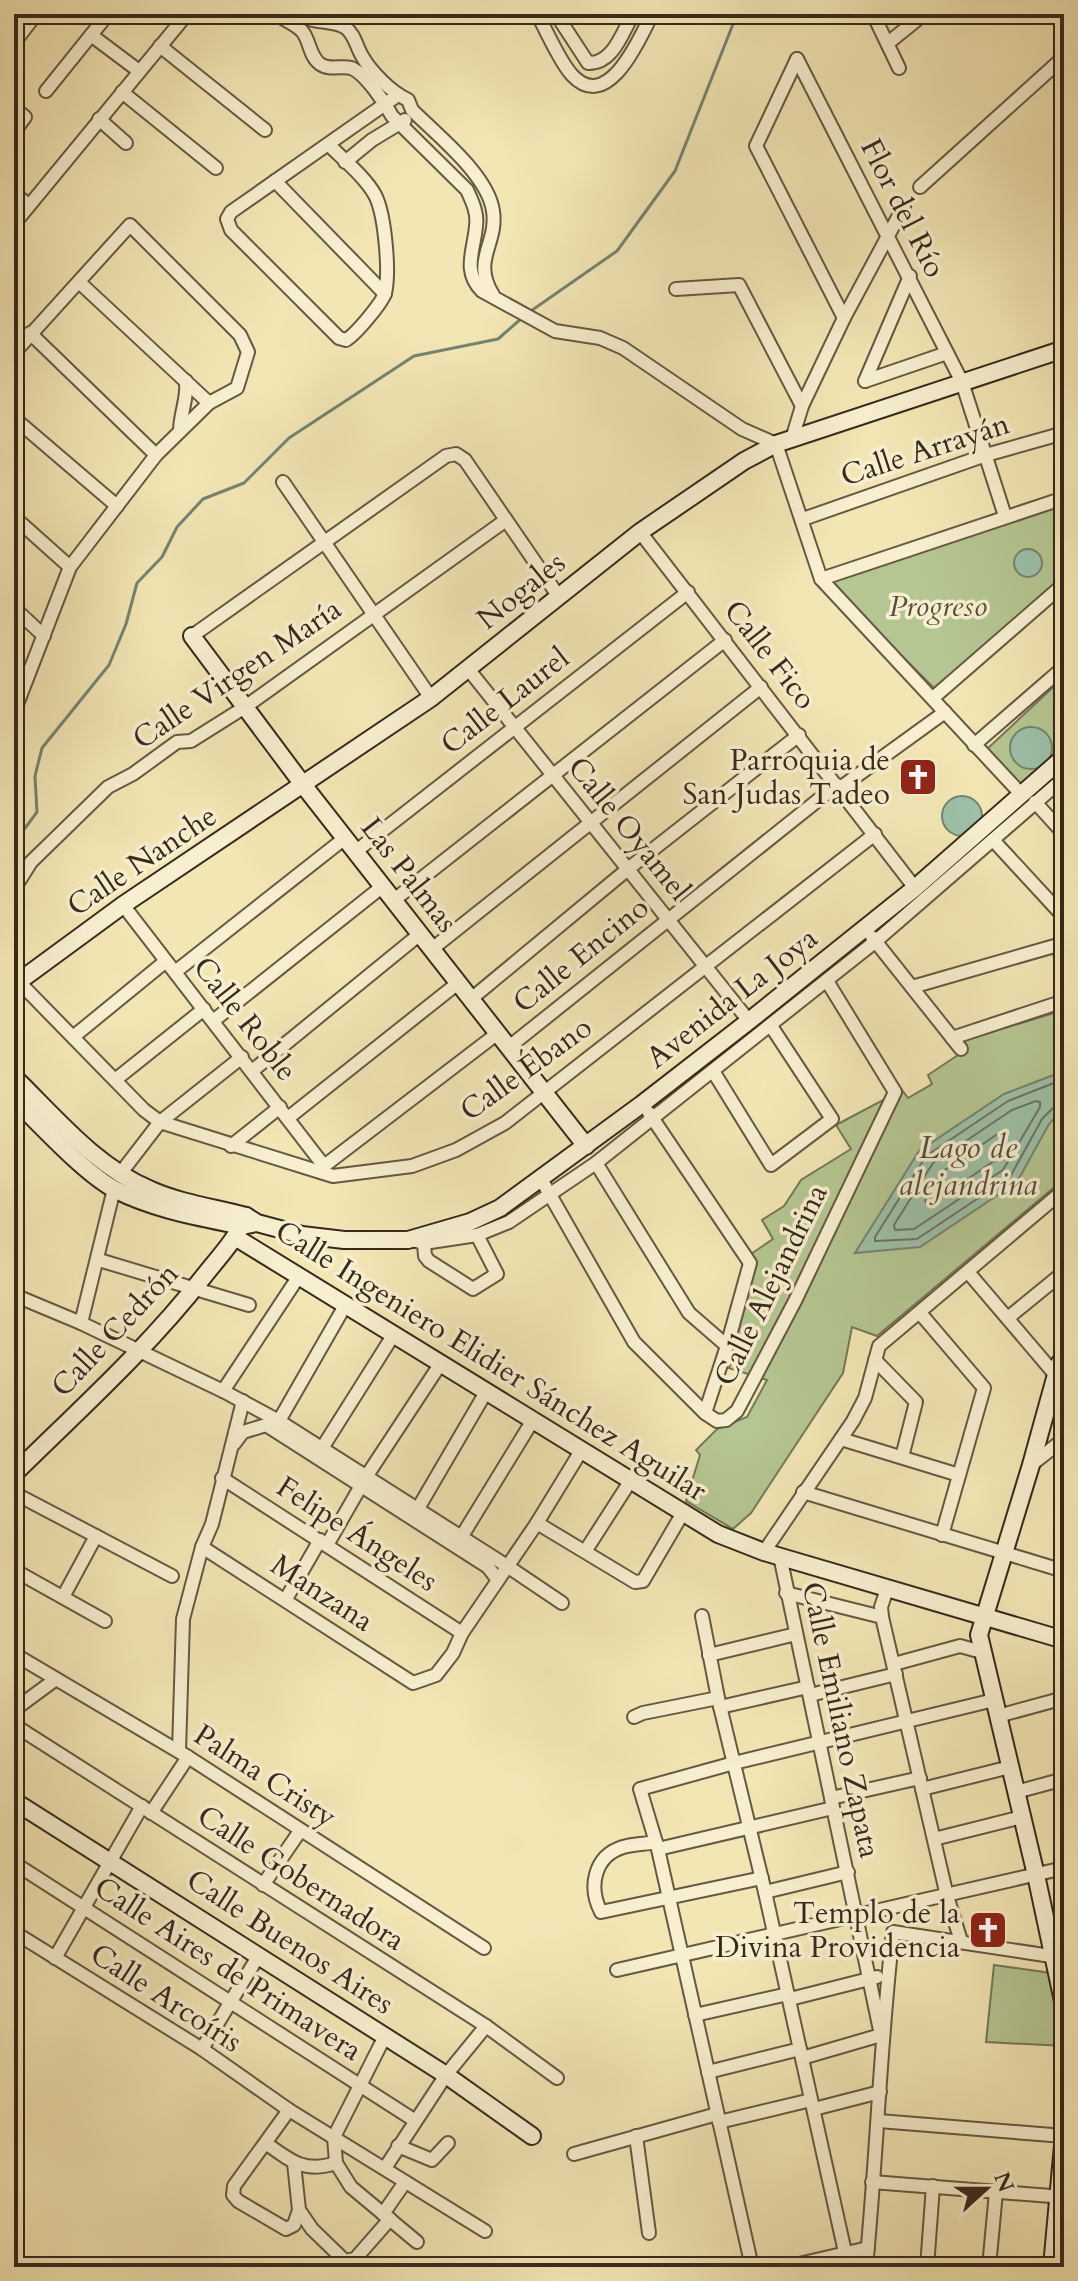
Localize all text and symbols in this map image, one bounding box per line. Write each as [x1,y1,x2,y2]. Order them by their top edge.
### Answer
street label: Flor del Río [851,132,955,284]
street label: Calle Arrayán [835,403,1015,497]
street label: Nogales [468,543,574,639]
park label: Progreso [889,586,987,627]
street label: Calle Virgen María [125,589,349,759]
street label: Calle Fico [714,592,826,718]
street label: Calle Laurel [432,638,578,764]
place label: Parroquia de San Judas Tadeo [682,740,890,815]
street label: Calle Oyamel [558,748,700,910]
church icon: Parroquia de San Judas Tadeo [897,756,939,798]
street label: Calle Nanche [59,796,225,926]
street label: Las Palmas [351,809,467,941]
street label: Calle Encino [504,888,658,1022]
street label: Avenida La Joya [638,918,826,1078]
street label: Calle Roble [184,948,306,1090]
street label: Calle Ébano [452,1007,600,1131]
water label: Lago de alejandrina [899,1126,1037,1207]
street label: Calle Alejandrina [705,1177,838,1393]
street label: Calle Ingeniero Elidier Sánchez Aguilar [268,1211,715,1511]
street label: Calle Cedrón [42,1254,188,1406]
street label: Felipe Ángeles [268,1467,446,1601]
street label: Manzana [263,1545,381,1641]
street label: Calle Emiliano Zapata [792,1578,890,1862]
street label: Palma Cristy [186,1715,344,1837]
street label: Calle Gobernadora [189,1796,413,1960]
street label: Calle Buenos Aires [179,1860,401,2024]
street label: Calle Aires de Primavera [86,1867,370,2071]
place label: Templo de la Divina Providencia [715,1893,960,1968]
church icon: Templo de la Divina Providencia [967,1909,1009,1951]
street label: Calle Arcoíris [82,1934,250,2062]
north arrow [946,2149,1026,2229]
text: N [986,2168,1021,2196]

